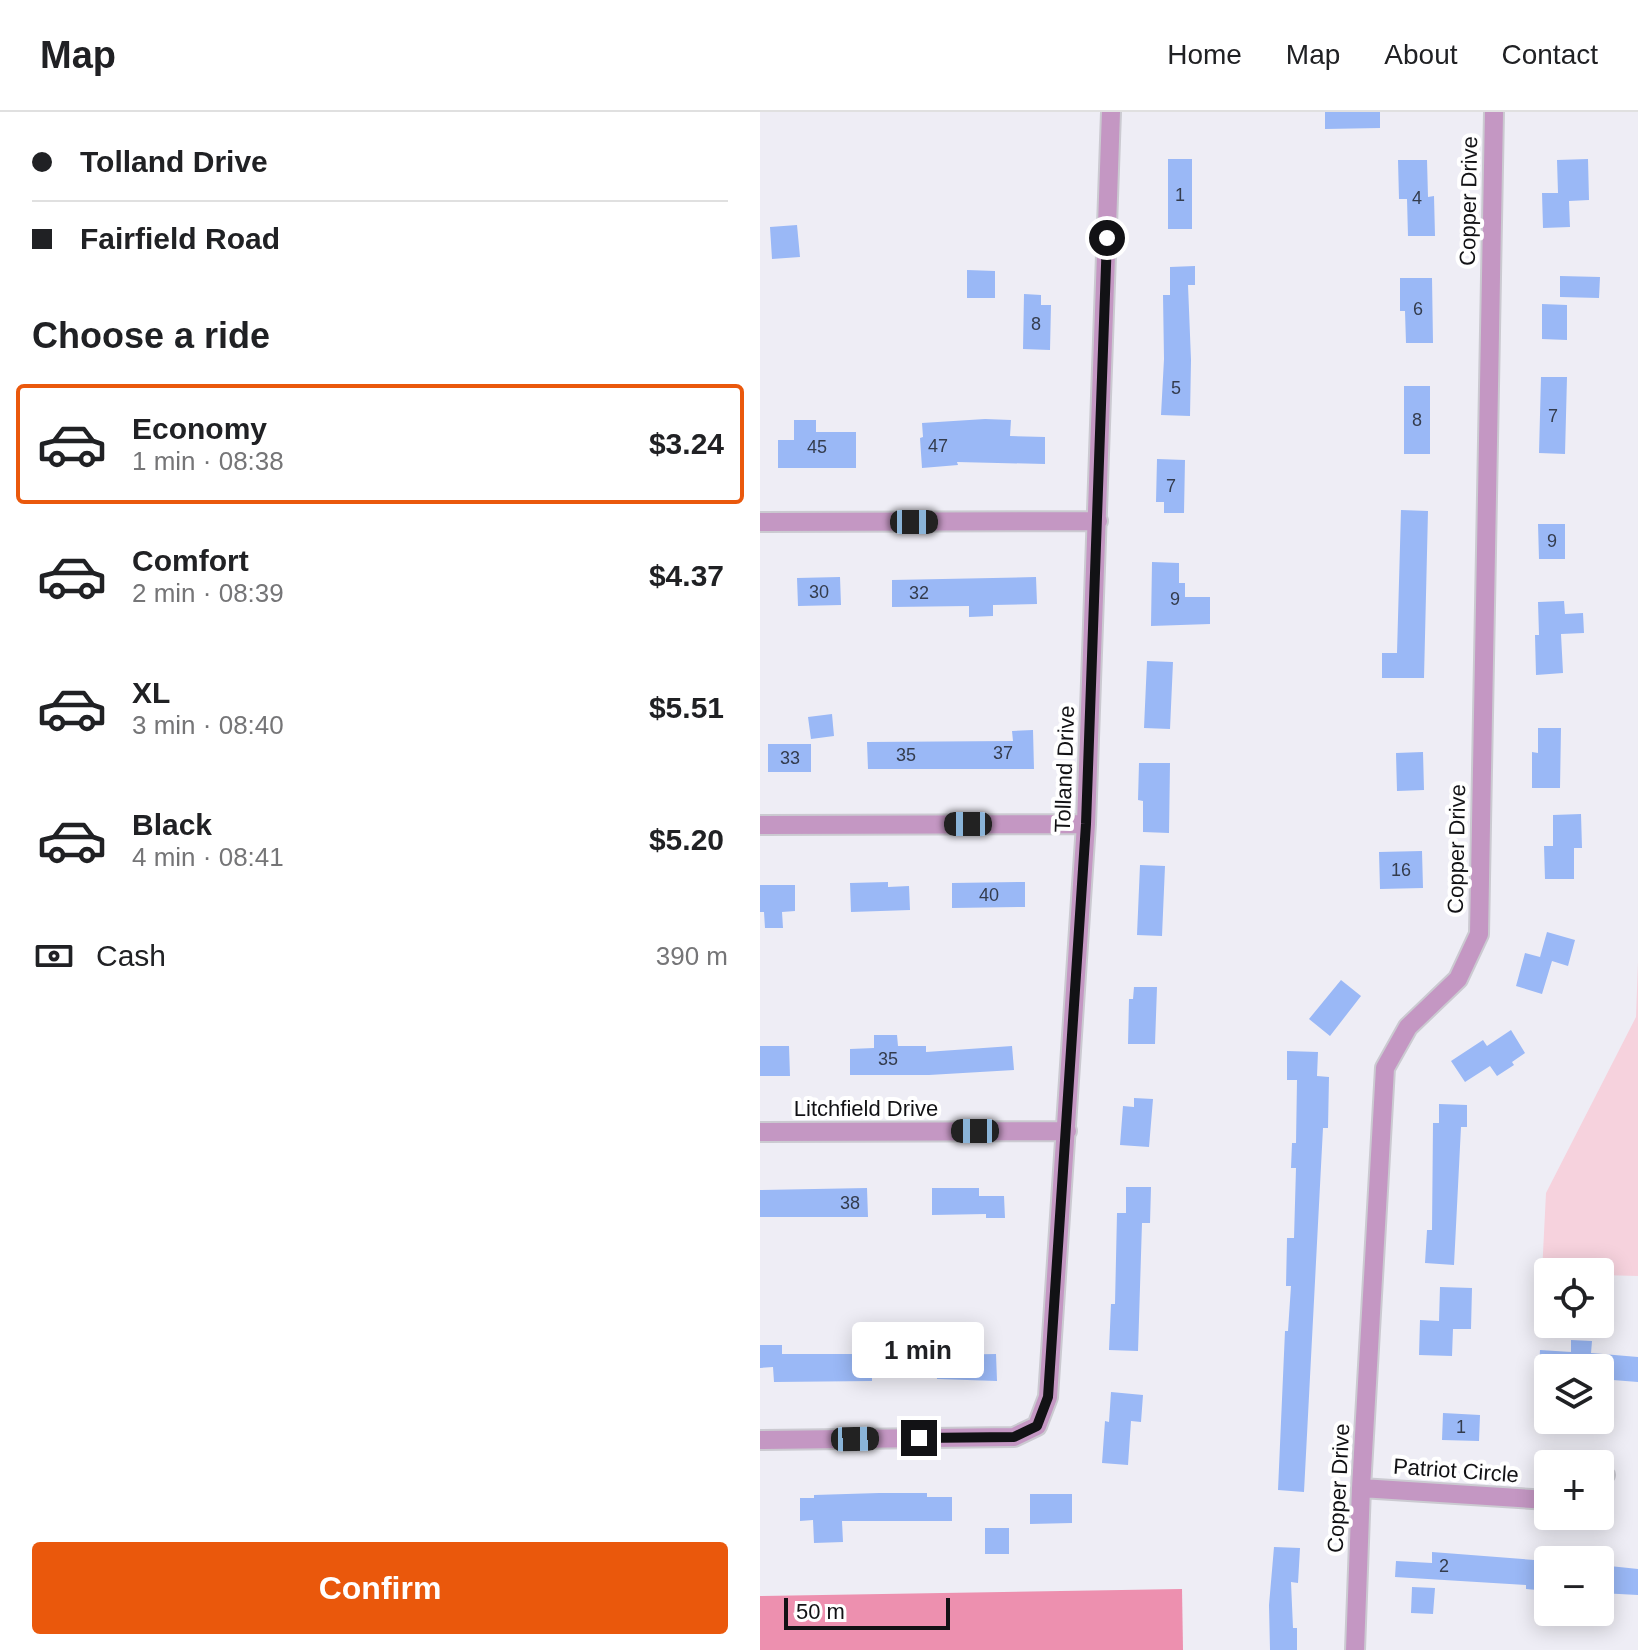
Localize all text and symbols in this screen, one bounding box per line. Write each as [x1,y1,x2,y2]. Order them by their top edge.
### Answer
text: Map [40,34,116,76]
text: Home [1167,39,1242,70]
text: Map [1286,39,1340,70]
text: About [1384,39,1458,70]
text: Contact [1502,39,1598,70]
street label: Copper Drive [1455,136,1482,266]
text: Tolland Drive [80,145,268,178]
house number: 1 [1175,185,1185,205]
house number: 4 [1412,188,1422,208]
route start [1089,220,1125,256]
text: Fairfield Road [80,222,280,255]
house number: 6 [1413,299,1423,319]
house number: 8 [1031,314,1041,334]
text: Choose a ride [32,315,270,356]
house number: 5 [1171,378,1181,398]
house number: 7 [1548,406,1558,426]
icon: car [36,408,108,480]
house number: 8 [1412,410,1422,430]
text: Economy [132,412,267,445]
text: $3.24 [649,427,724,460]
house number: 47 [928,436,948,456]
house number: 45 [807,437,827,457]
text: 1 min · 08:38 [132,446,284,476]
house number: 7 [1166,476,1176,496]
car [890,510,938,534]
house number: 9 [1547,531,1557,551]
icon: car [36,540,108,612]
text: Comfort [132,544,249,577]
text: $4.37 [649,559,724,592]
text: 2 min · 08:39 [132,578,284,608]
house number: 30 [809,582,829,602]
house number: 32 [909,583,929,603]
house number: 9 [1170,589,1180,609]
icon: car [36,672,108,744]
text: XL [132,676,170,709]
text: $5.51 [649,691,724,724]
street label: Tolland Drive [1050,705,1079,833]
text: 3 min · 08:40 [132,710,284,740]
house number: 37 [993,743,1013,763]
house number: 35 [896,745,916,765]
house number: 33 [780,748,800,768]
street label: Copper Drive [1443,784,1470,914]
icon: car [36,804,108,876]
text: Black [132,808,212,841]
car [944,812,992,836]
text: $5.20 [649,823,724,856]
text: 4 min · 08:41 [132,842,284,872]
house number: 16 [1391,860,1411,880]
house number: 40 [979,885,999,905]
icon: cash [32,934,76,978]
text: Cash [96,939,166,972]
text: 390 m [656,941,728,971]
house number: 35 [878,1049,898,1069]
street label: Litchfield Drive [794,1096,938,1121]
car [951,1119,999,1143]
house number: 38 [840,1193,860,1213]
map controls [1534,1258,1614,1626]
button: locate [1534,1258,1614,1338]
callout: 1 min [853,1322,985,1378]
text: 1 min [884,1335,952,1365]
button: layers [1534,1354,1614,1434]
house number: 1 [1456,1417,1466,1437]
route end [901,1420,937,1456]
street label: Copper Drive [1323,1423,1354,1553]
car [831,1427,879,1451]
button: + [1534,1450,1614,1530]
street label: Patriot Circle [1392,1454,1520,1487]
button: Confirm [32,1542,728,1634]
button: − [1534,1546,1614,1626]
house number: 2 [1439,1556,1449,1576]
scale bar [784,1594,950,1630]
text: 50 m [796,1599,845,1624]

